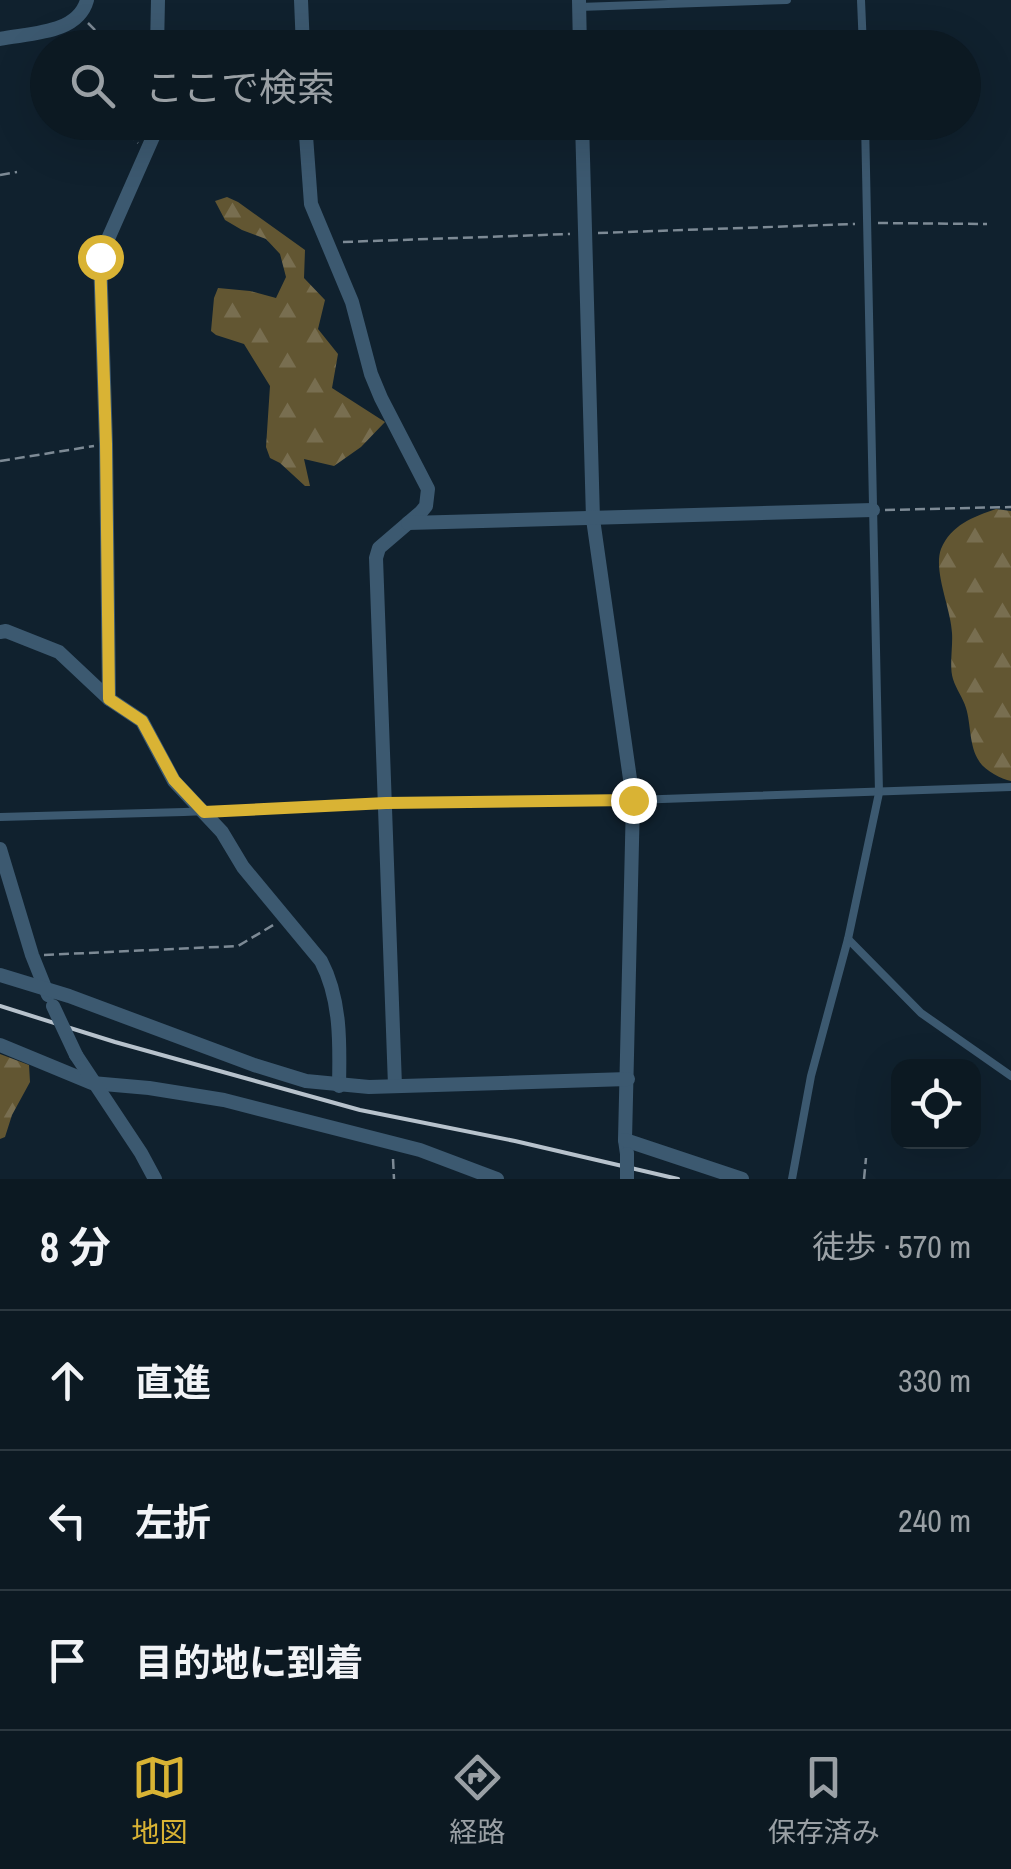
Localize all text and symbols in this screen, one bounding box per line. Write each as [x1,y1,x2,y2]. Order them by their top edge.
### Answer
search box [30,30,981,140]
icon: search [65,58,120,113]
text: ここで検索 [145,62,335,113]
route start [78,235,124,281]
route end [611,778,657,824]
map controls [891,1059,981,1149]
button: locate [891,1059,981,1149]
text: 8 分 [40,1219,111,1275]
text: 徒歩 · 570 m [812,1225,971,1268]
icon: ahead [40,1353,95,1408]
text: 直進 [135,1357,211,1408]
text: 330 m [898,1359,971,1402]
icon: left [40,1493,95,1548]
text: 左折 [135,1497,211,1548]
text: 240 m [898,1499,971,1542]
icon: arrive [40,1633,95,1688]
text: 目的地に到着 [135,1637,363,1688]
tab: 地図 [131,1750,187,1851]
tab: 経路 [449,1750,506,1851]
tab: 保存済み [768,1750,880,1851]

